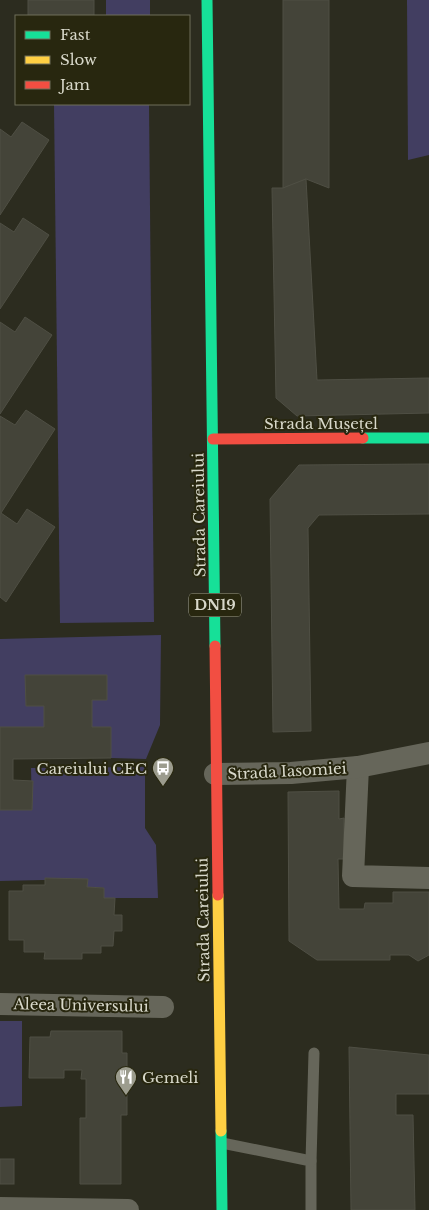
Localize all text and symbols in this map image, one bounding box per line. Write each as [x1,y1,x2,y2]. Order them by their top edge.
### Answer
legend [15,15,190,105]
text: Fast [60,25,91,44]
text: Slow [60,50,97,69]
text: Jam [58,75,90,94]
street label: Strada Mușețel [264,414,378,433]
street label: Strada Careiului [188,453,210,577]
road number: DN19 [189,594,241,616]
bus stop icon: Careiului CEC [151,756,175,787]
street label: Strada Iasomiei [227,758,347,784]
place label: Careiului CEC [37,759,147,778]
street label: Strada Careiului [192,858,214,982]
street label: Aleea Universului [12,994,149,1016]
restaurant icon: Gemeli [114,1065,138,1096]
place label: Gemeli [142,1068,198,1087]

